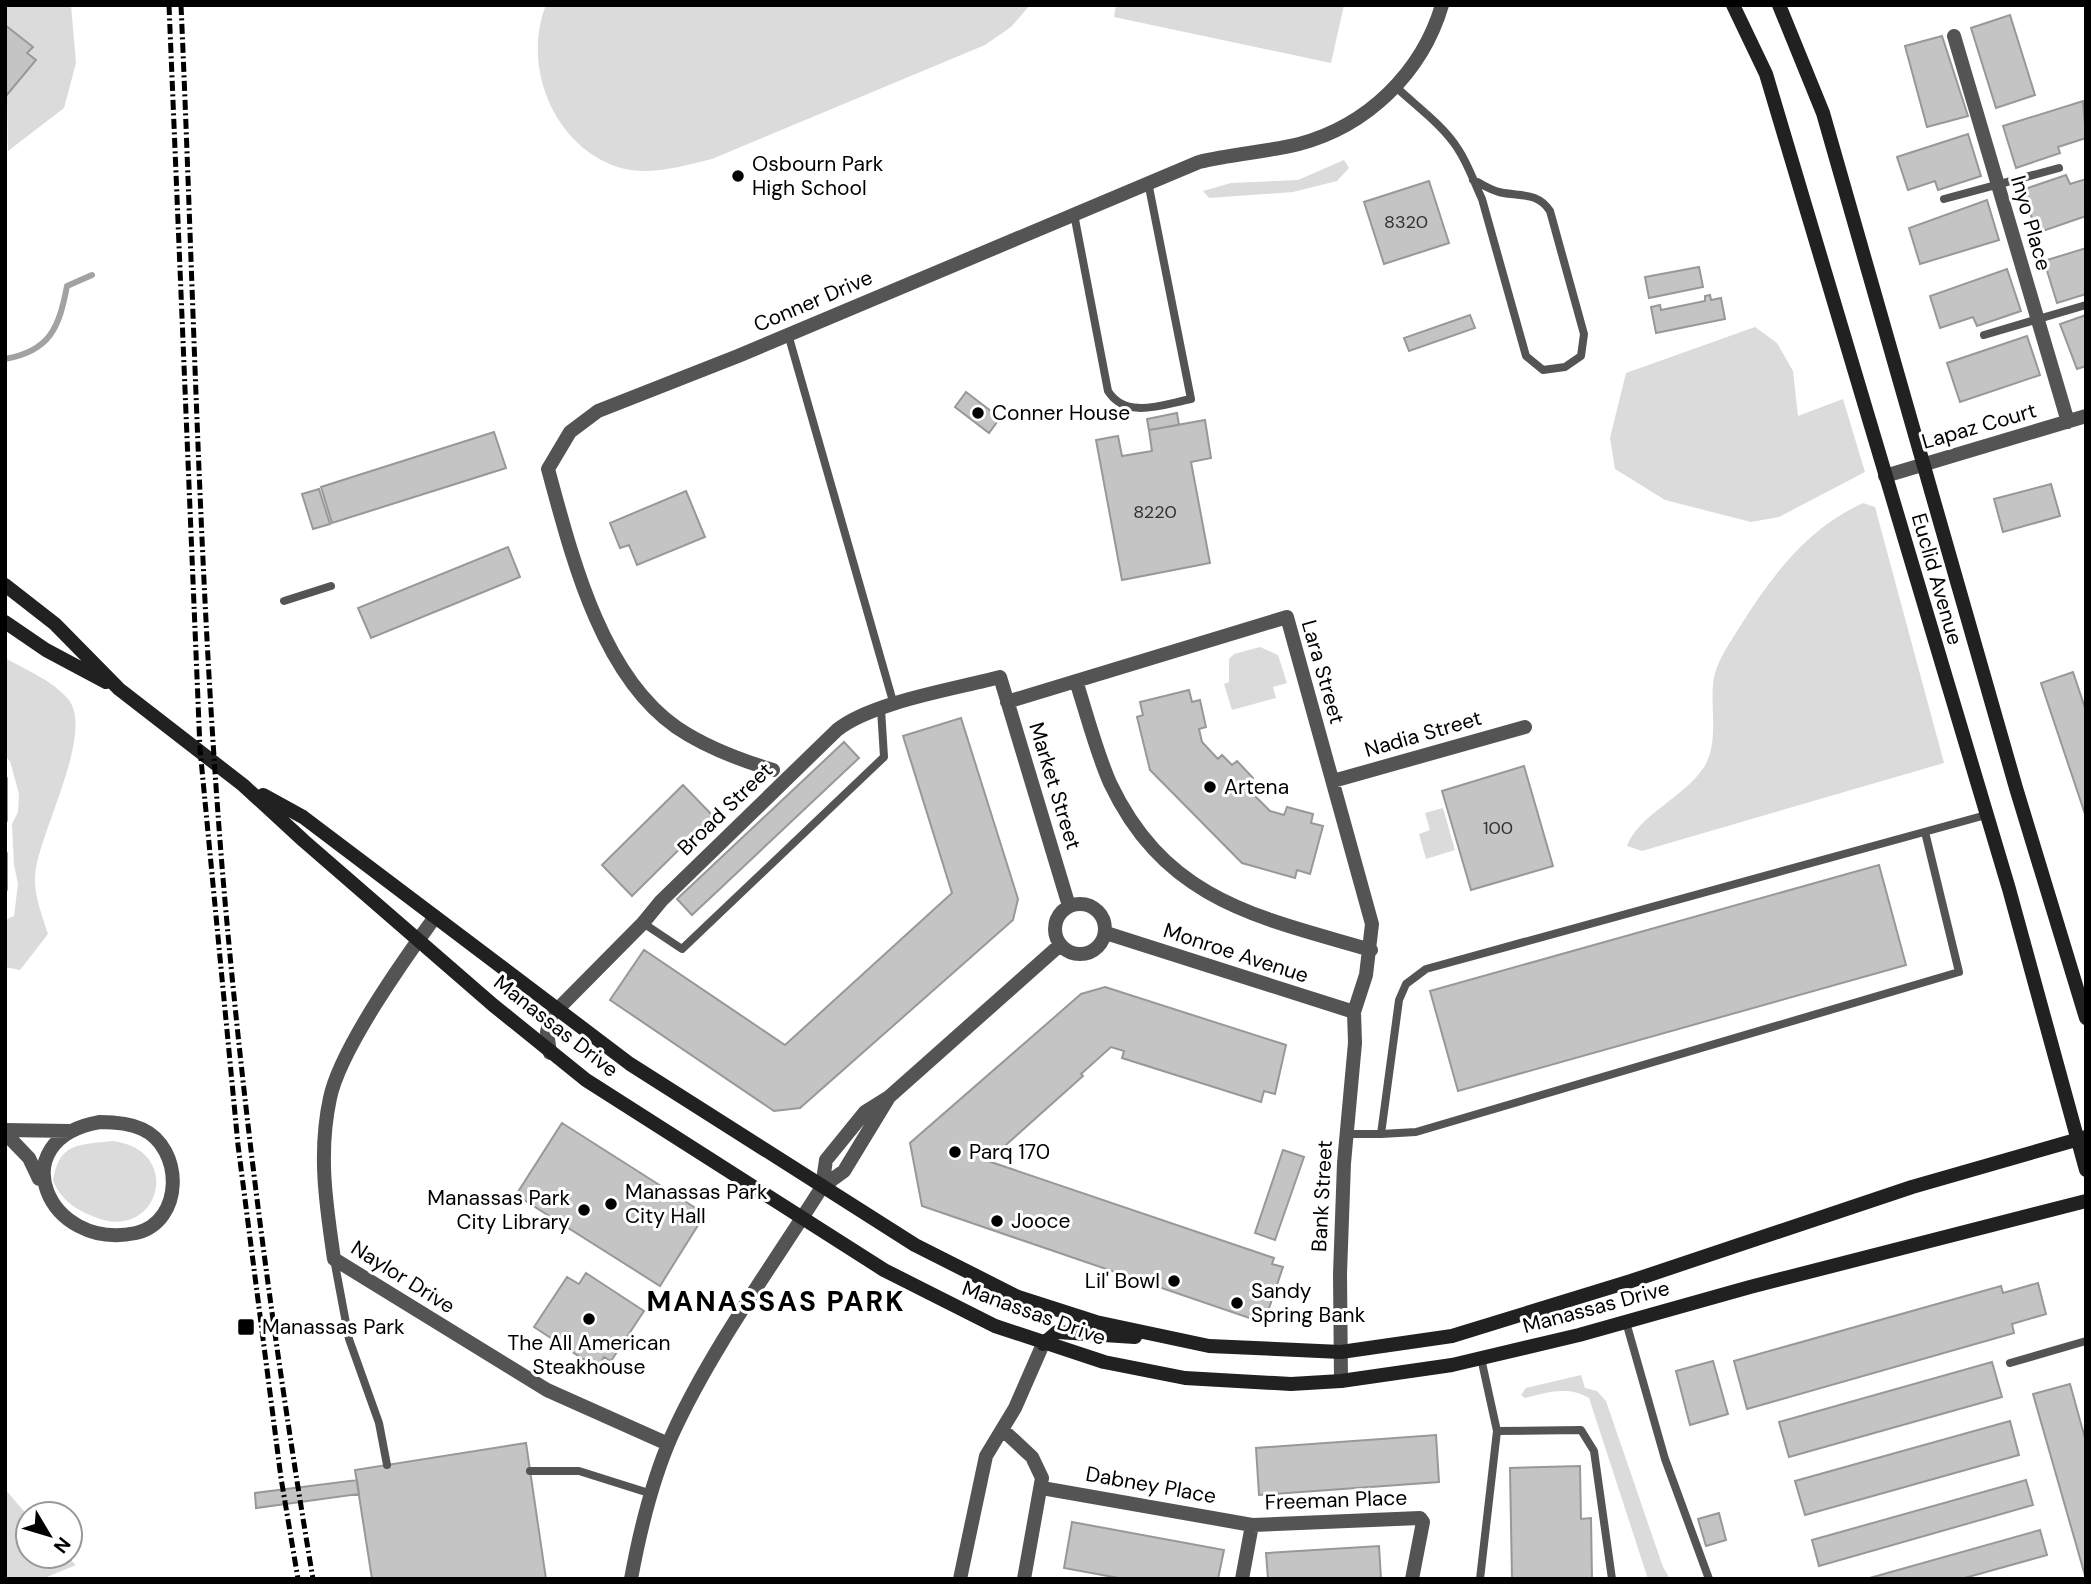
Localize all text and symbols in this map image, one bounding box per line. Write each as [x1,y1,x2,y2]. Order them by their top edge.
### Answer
place label: Osbourn Park High School [752,150,884,202]
marker: Osbourn Park High School [730,168,746,184]
street label: Inyo Place [2004,172,2058,274]
house number: 8320 [1384,210,1428,234]
street label: Conner Drive [749,263,877,339]
street label: Lapaz Court [1919,396,2039,456]
place label: Conner House [992,399,1130,427]
marker: Conner House [970,405,986,421]
house number: 8220 [1133,500,1177,524]
street label: Euclid Avenue [1905,510,1969,648]
street label: Lara Street [1295,617,1351,727]
street label: Nadia Street [1361,704,1485,764]
street label: Market Street [1022,719,1088,853]
street label: Broad Street [671,756,779,862]
place label: Artena [1224,773,1289,801]
marker: Artena [1202,779,1218,795]
house number: 100 [1483,816,1513,840]
street label: Monroe Avenue [1160,916,1312,990]
street label: Manassas Drive [488,969,624,1084]
place label: Parq 170 [969,1138,1050,1166]
street label: Bank Street [1305,1139,1339,1253]
marker: Parq 170 [947,1144,963,1160]
place label: Manassas Park City Hall [625,1178,768,1230]
place label: Manassas Park City Library [427,1184,570,1236]
marker: Manassas Park City Hall [603,1196,619,1212]
marker: Manassas Park City Library [576,1202,592,1218]
place label: Jooce [1011,1207,1070,1235]
marker: Jooce [989,1213,1005,1229]
street label: Naylor Drive [346,1234,460,1320]
place label: Lil' Bowl [1085,1267,1160,1295]
marker: Lil' Bowl [1166,1273,1182,1289]
street label: Manassas Drive [958,1274,1110,1352]
street label: Manassas Drive [1519,1274,1673,1340]
place label: Sandy Spring Bank [1251,1277,1366,1329]
district label: MANASSAS PARK [646,1283,906,1320]
marker: Sandy Spring Bank [1229,1295,1245,1311]
marker: The All American Steakhouse [581,1311,597,1327]
place label: Manassas Park [262,1313,405,1341]
marker: Manassas Park [236,1317,256,1337]
place label: The All American Steakhouse [507,1329,671,1381]
street label: Dabney Place [1084,1460,1219,1510]
street label: Freeman Place [1264,1484,1408,1516]
north arrow [14,1500,84,1570]
text: N [48,1532,76,1558]

